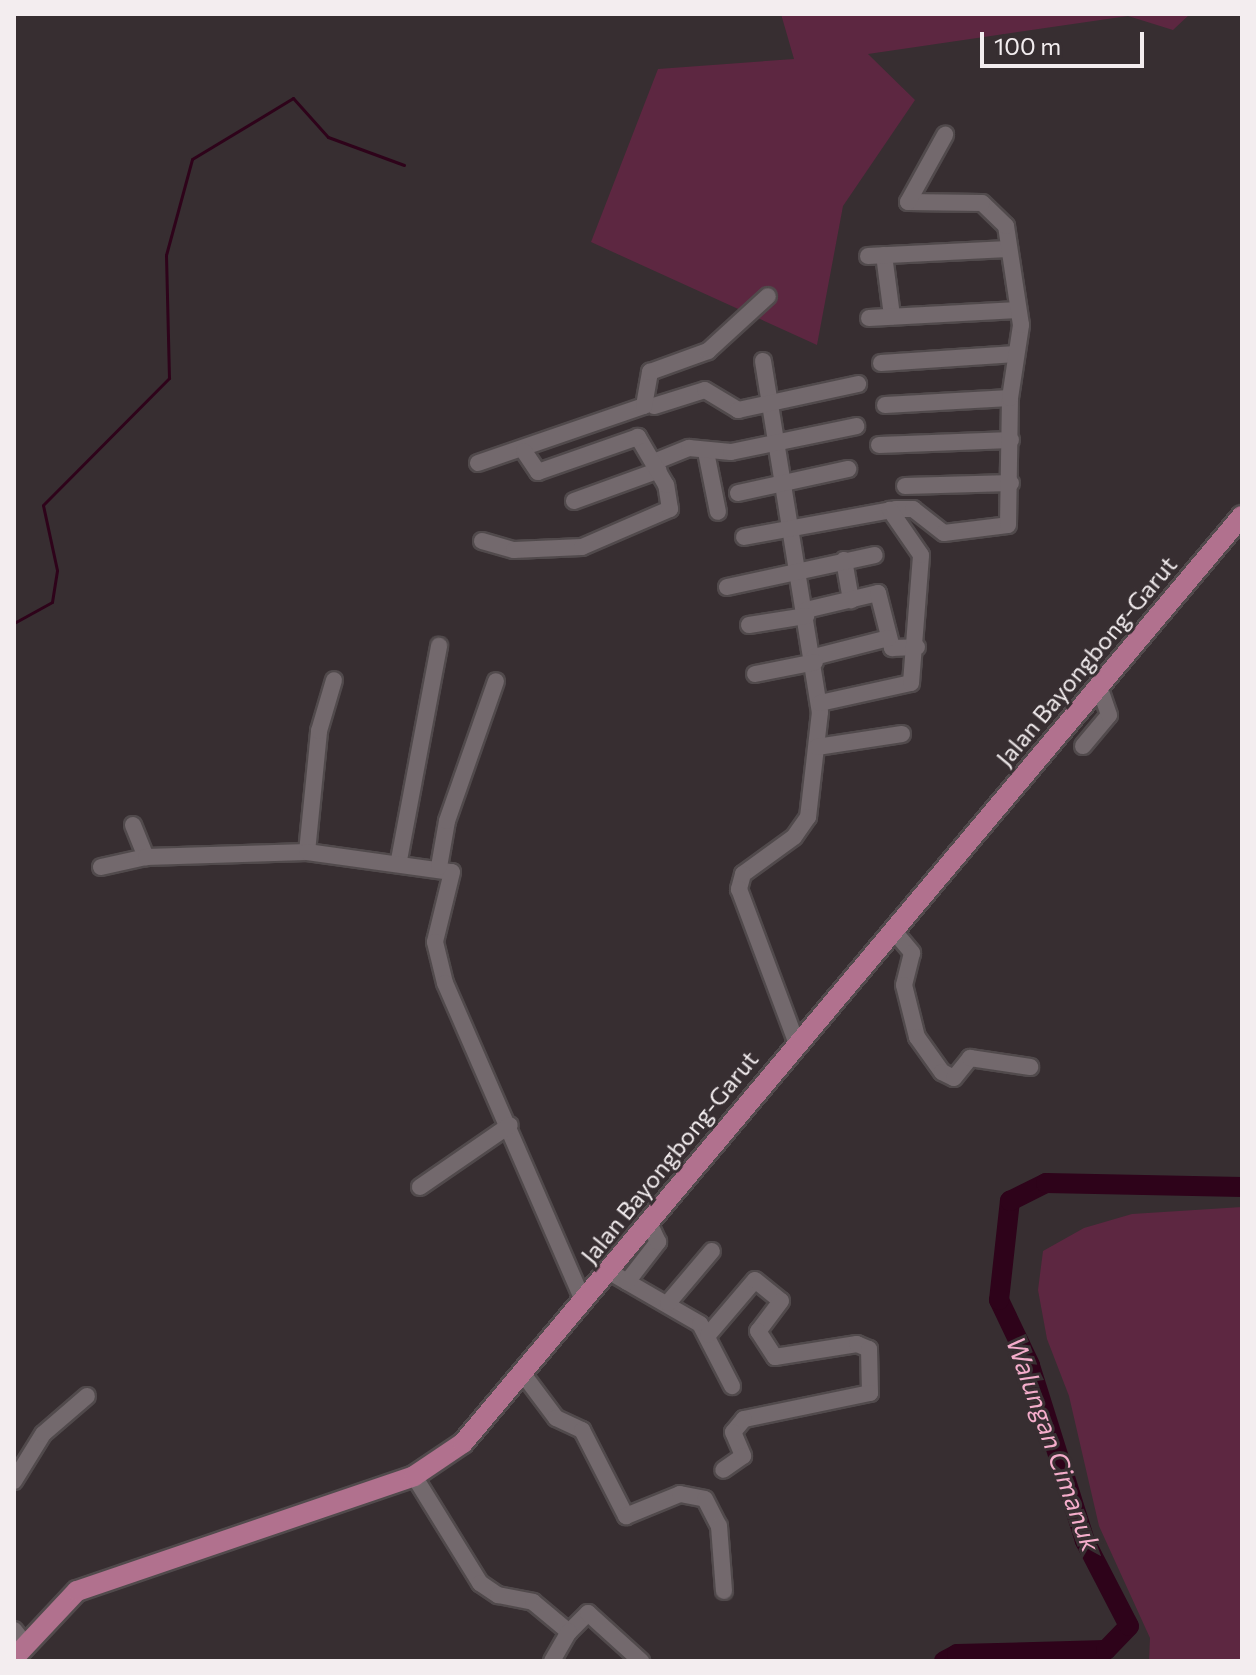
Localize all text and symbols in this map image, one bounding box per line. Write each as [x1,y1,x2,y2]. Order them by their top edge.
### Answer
scale bar [984,16,1148,66]
text: 100 m [994,31,1061,60]
street label: Jalan Bayongbong-Garut [990,550,1182,772]
street label: Jalan Bayongbong-Garut [574,1045,764,1269]
water label: Walungan Cimanuk [1001,1332,1107,1556]

